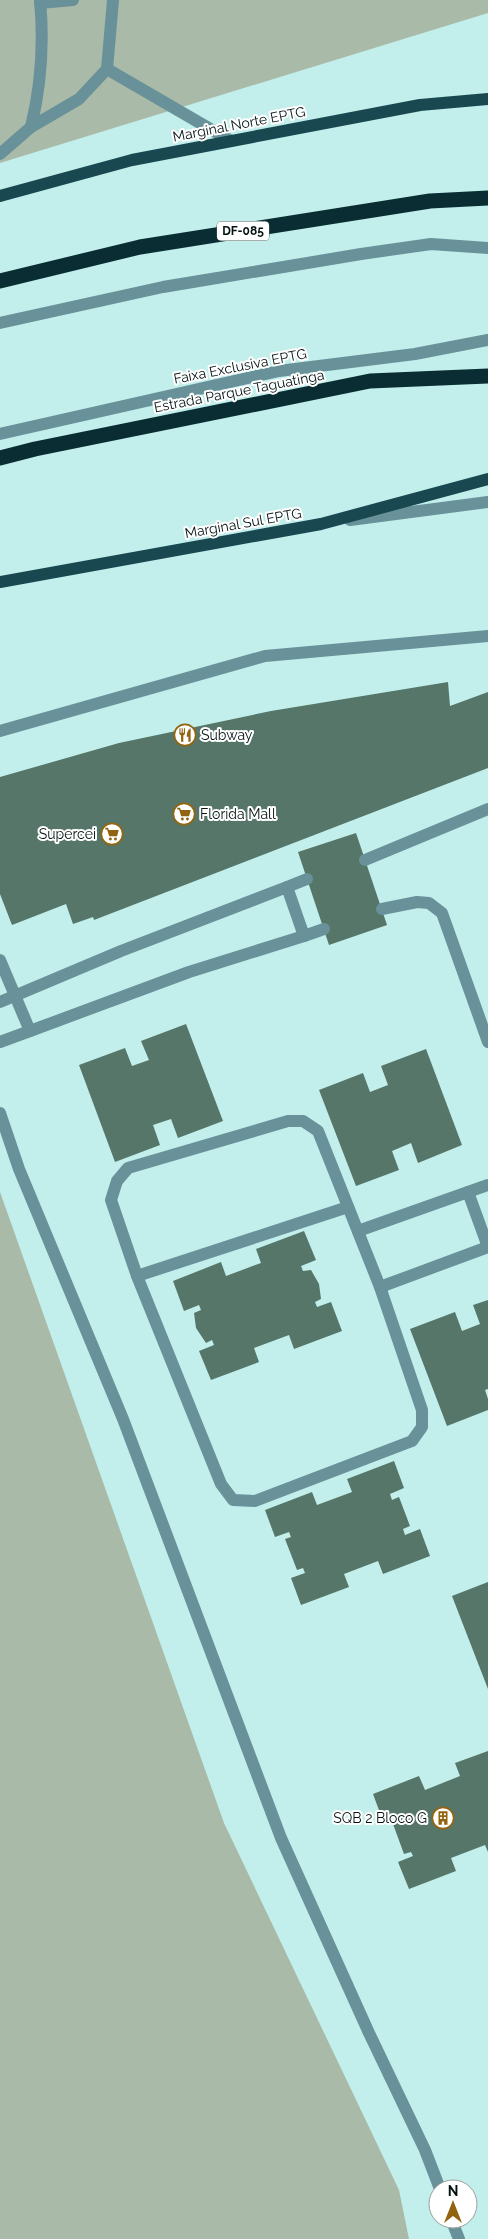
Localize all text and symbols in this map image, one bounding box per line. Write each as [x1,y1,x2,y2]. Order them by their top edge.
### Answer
street label: Marginal Norte EPTG [171,103,307,145]
road number: DF-085 [217,222,269,240]
street label: Faixa Exclusiva EPTG [172,345,308,387]
street label: Estrada Parque Taguatinga [153,367,325,415]
street label: Marginal Sul EPTG [183,505,303,541]
restaurant icon: Subway [173,723,197,747]
place label: Subway [201,727,253,743]
supermarket icon: Florida Mall [172,802,196,826]
place label: Florida Mall [200,806,276,822]
supermarket icon: Supercei [100,822,124,846]
place label: Supercei [39,826,96,842]
building icon: SQB 2 Bloco G [431,1806,455,1830]
place label: SQB 2 Bloco G [333,1810,427,1826]
north arrow [428,2179,478,2229]
text: N [448,2183,458,2199]

